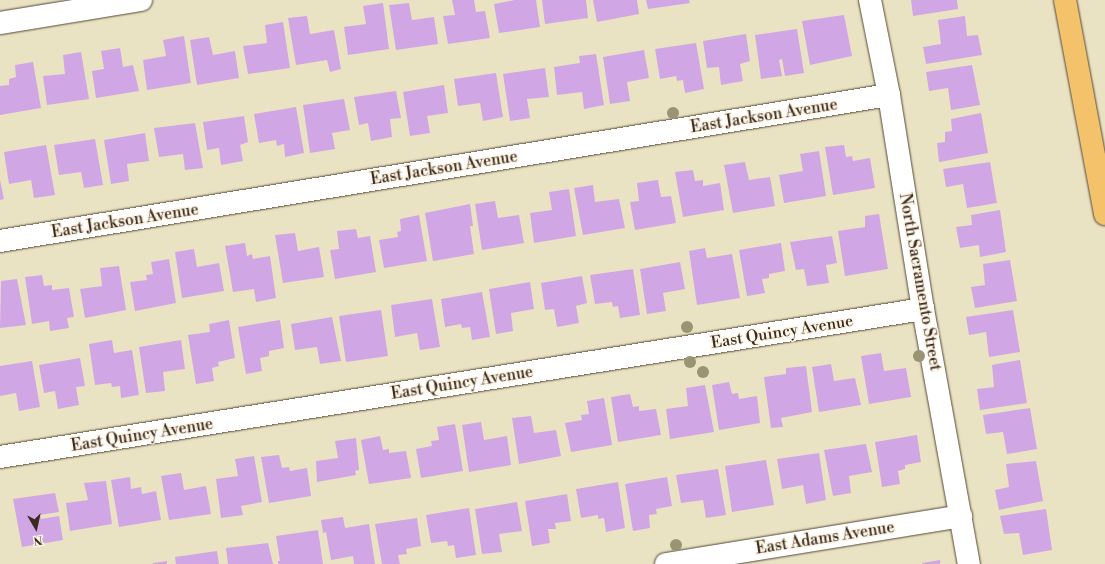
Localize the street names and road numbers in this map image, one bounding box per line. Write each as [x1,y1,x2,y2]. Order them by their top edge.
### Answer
street label: East Jackson Avenue [689,95,839,137]
street label: East Jackson Avenue [369,147,519,189]
street label: North Sacramento Street [895,192,945,372]
street label: East Jackson Avenue [50,200,200,242]
street label: East Quincy Avenue [710,311,854,353]
street label: East Quincy Avenue [390,362,534,404]
street label: East Quincy Avenue [70,414,214,456]
street label: East Adams Avenue [754,518,896,558]

